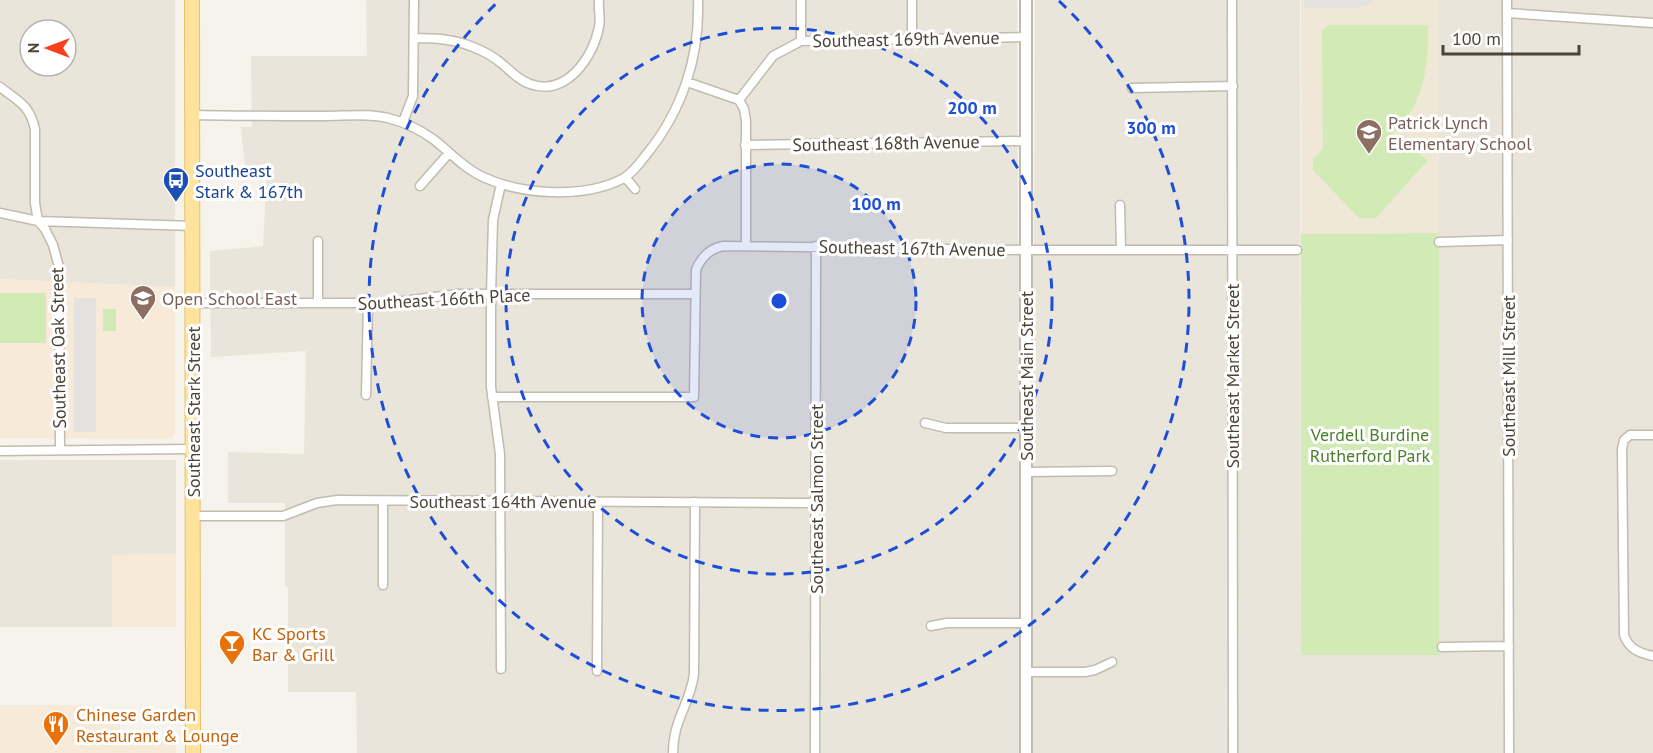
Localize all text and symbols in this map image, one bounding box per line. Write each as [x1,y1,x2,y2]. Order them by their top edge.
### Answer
north arrow [18,18,78,78]
scale bar [1443,18,1580,56]
street label: Southeast 169th Avenue [812,26,1000,52]
text: 100 m [1452,27,1501,50]
text: N [23,43,43,53]
text: 200 m [947,96,997,119]
place label: Patrick Lynch Elementary School [1388,111,1532,155]
text: 300 m [1126,116,1176,139]
school or university icon: Patrick Lynch Elementary School [1354,117,1384,155]
street label: Southeast 168th Avenue [792,130,980,156]
place label: Southeast Stark & 167th [195,159,303,203]
bus stop icon: Southeast Stark & 167th [161,165,191,203]
text: 100 m [851,192,901,215]
street label: Southeast 167th Avenue [818,235,1006,261]
street label: Southeast Oak Street [45,267,71,429]
school or university icon: Open School East [128,283,158,321]
street label: Southeast 166th Place [357,283,531,315]
street label: Southeast Market Street [1221,283,1244,469]
place label: Open School East [162,287,297,310]
centre of rings [769,291,789,311]
street label: Southeast Main Street [1015,291,1038,461]
street label: Southeast Mill Street [1497,295,1520,457]
street label: Southeast Stark Street [182,327,205,497]
street label: Southeast Salmon Street [805,404,828,594]
park label: Verdell Burdine Rutherford Park [1310,423,1431,467]
street label: Southeast 164th Avenue [409,490,597,513]
place label: KC Sports Bar & Grill [252,622,335,666]
bar icon: KC Sports Bar & Grill [217,628,247,666]
place label: Chinese Garden Restaurant & Lounge [76,703,239,747]
restaurant icon: Chinese Garden Restaurant & Lounge [41,709,71,747]

